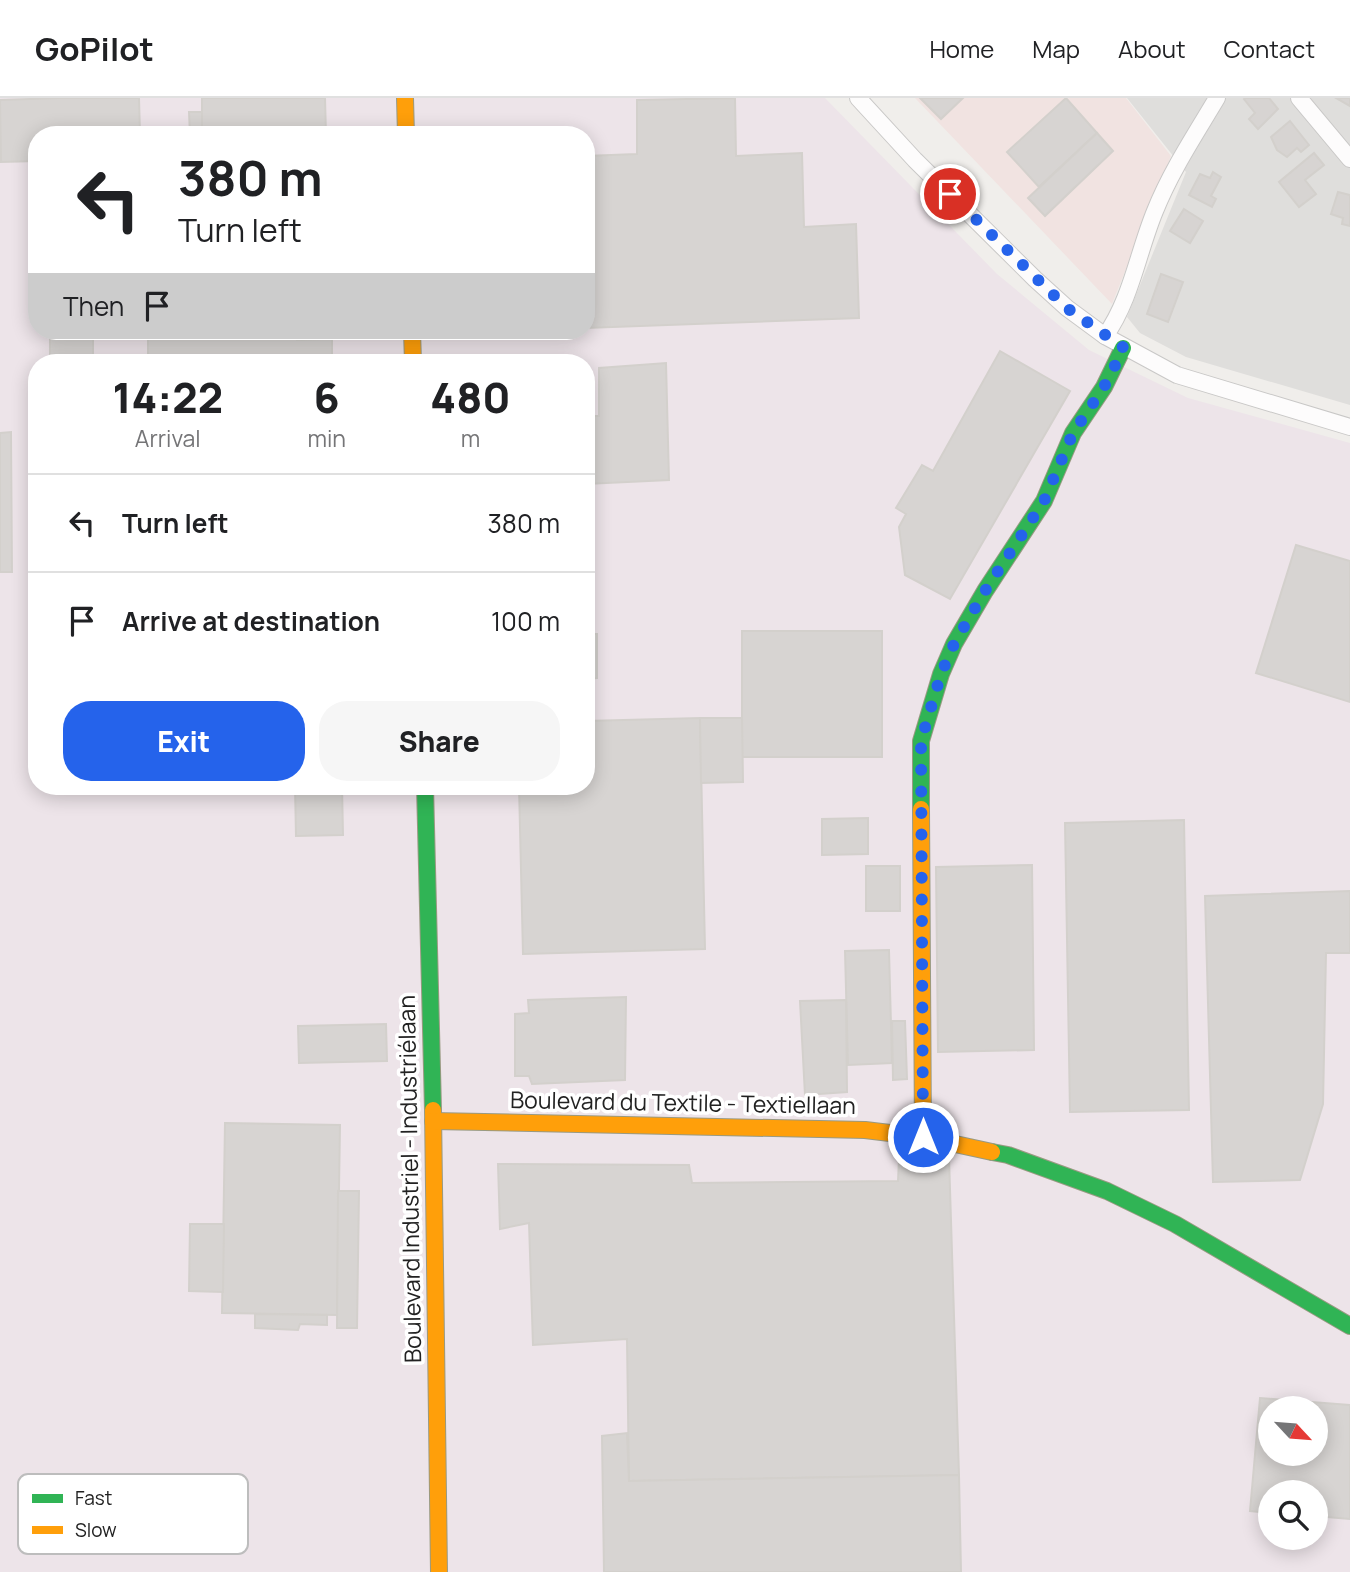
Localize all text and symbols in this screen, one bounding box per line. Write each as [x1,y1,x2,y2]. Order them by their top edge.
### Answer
text: GoPilot [35,26,154,71]
text: Home [929,32,994,65]
text: Map [1032,32,1080,65]
text: About [1118,32,1186,65]
text: Contact [1224,32,1315,65]
text: 380 m [178,144,323,211]
icon: left [63,154,154,245]
pin [920,164,980,224]
icon: arrive [931,175,969,213]
text: Turn left [178,208,302,252]
icon: arrive [138,287,176,325]
text: Then [63,288,124,324]
text: 14:22 [112,368,223,426]
text: 6 [314,368,340,426]
text: 480 [430,368,511,426]
text: Arrival [135,422,201,454]
text: min [307,422,346,454]
text: m [461,422,480,454]
icon: left [63,504,101,542]
text: Turn left [122,505,229,541]
text: 380 m [487,505,560,541]
icon: arrive [63,602,101,640]
text: Arrive at destination [122,603,380,639]
text: 100 m [491,603,560,639]
button: Exit [63,701,305,781]
button: Share [319,701,560,781]
street label: Boulevard Industriel - Industriélaan [390,995,428,1363]
street label: Boulevard du Textile - Textiellaan [510,1083,856,1121]
position arrow [886,1100,960,1174]
north arrow [1258,1396,1328,1466]
map controls [1258,1396,1328,1550]
legend [18,1474,248,1554]
button: search [1258,1480,1328,1550]
text: Fast [75,1485,112,1511]
text: Slow [75,1517,117,1543]

